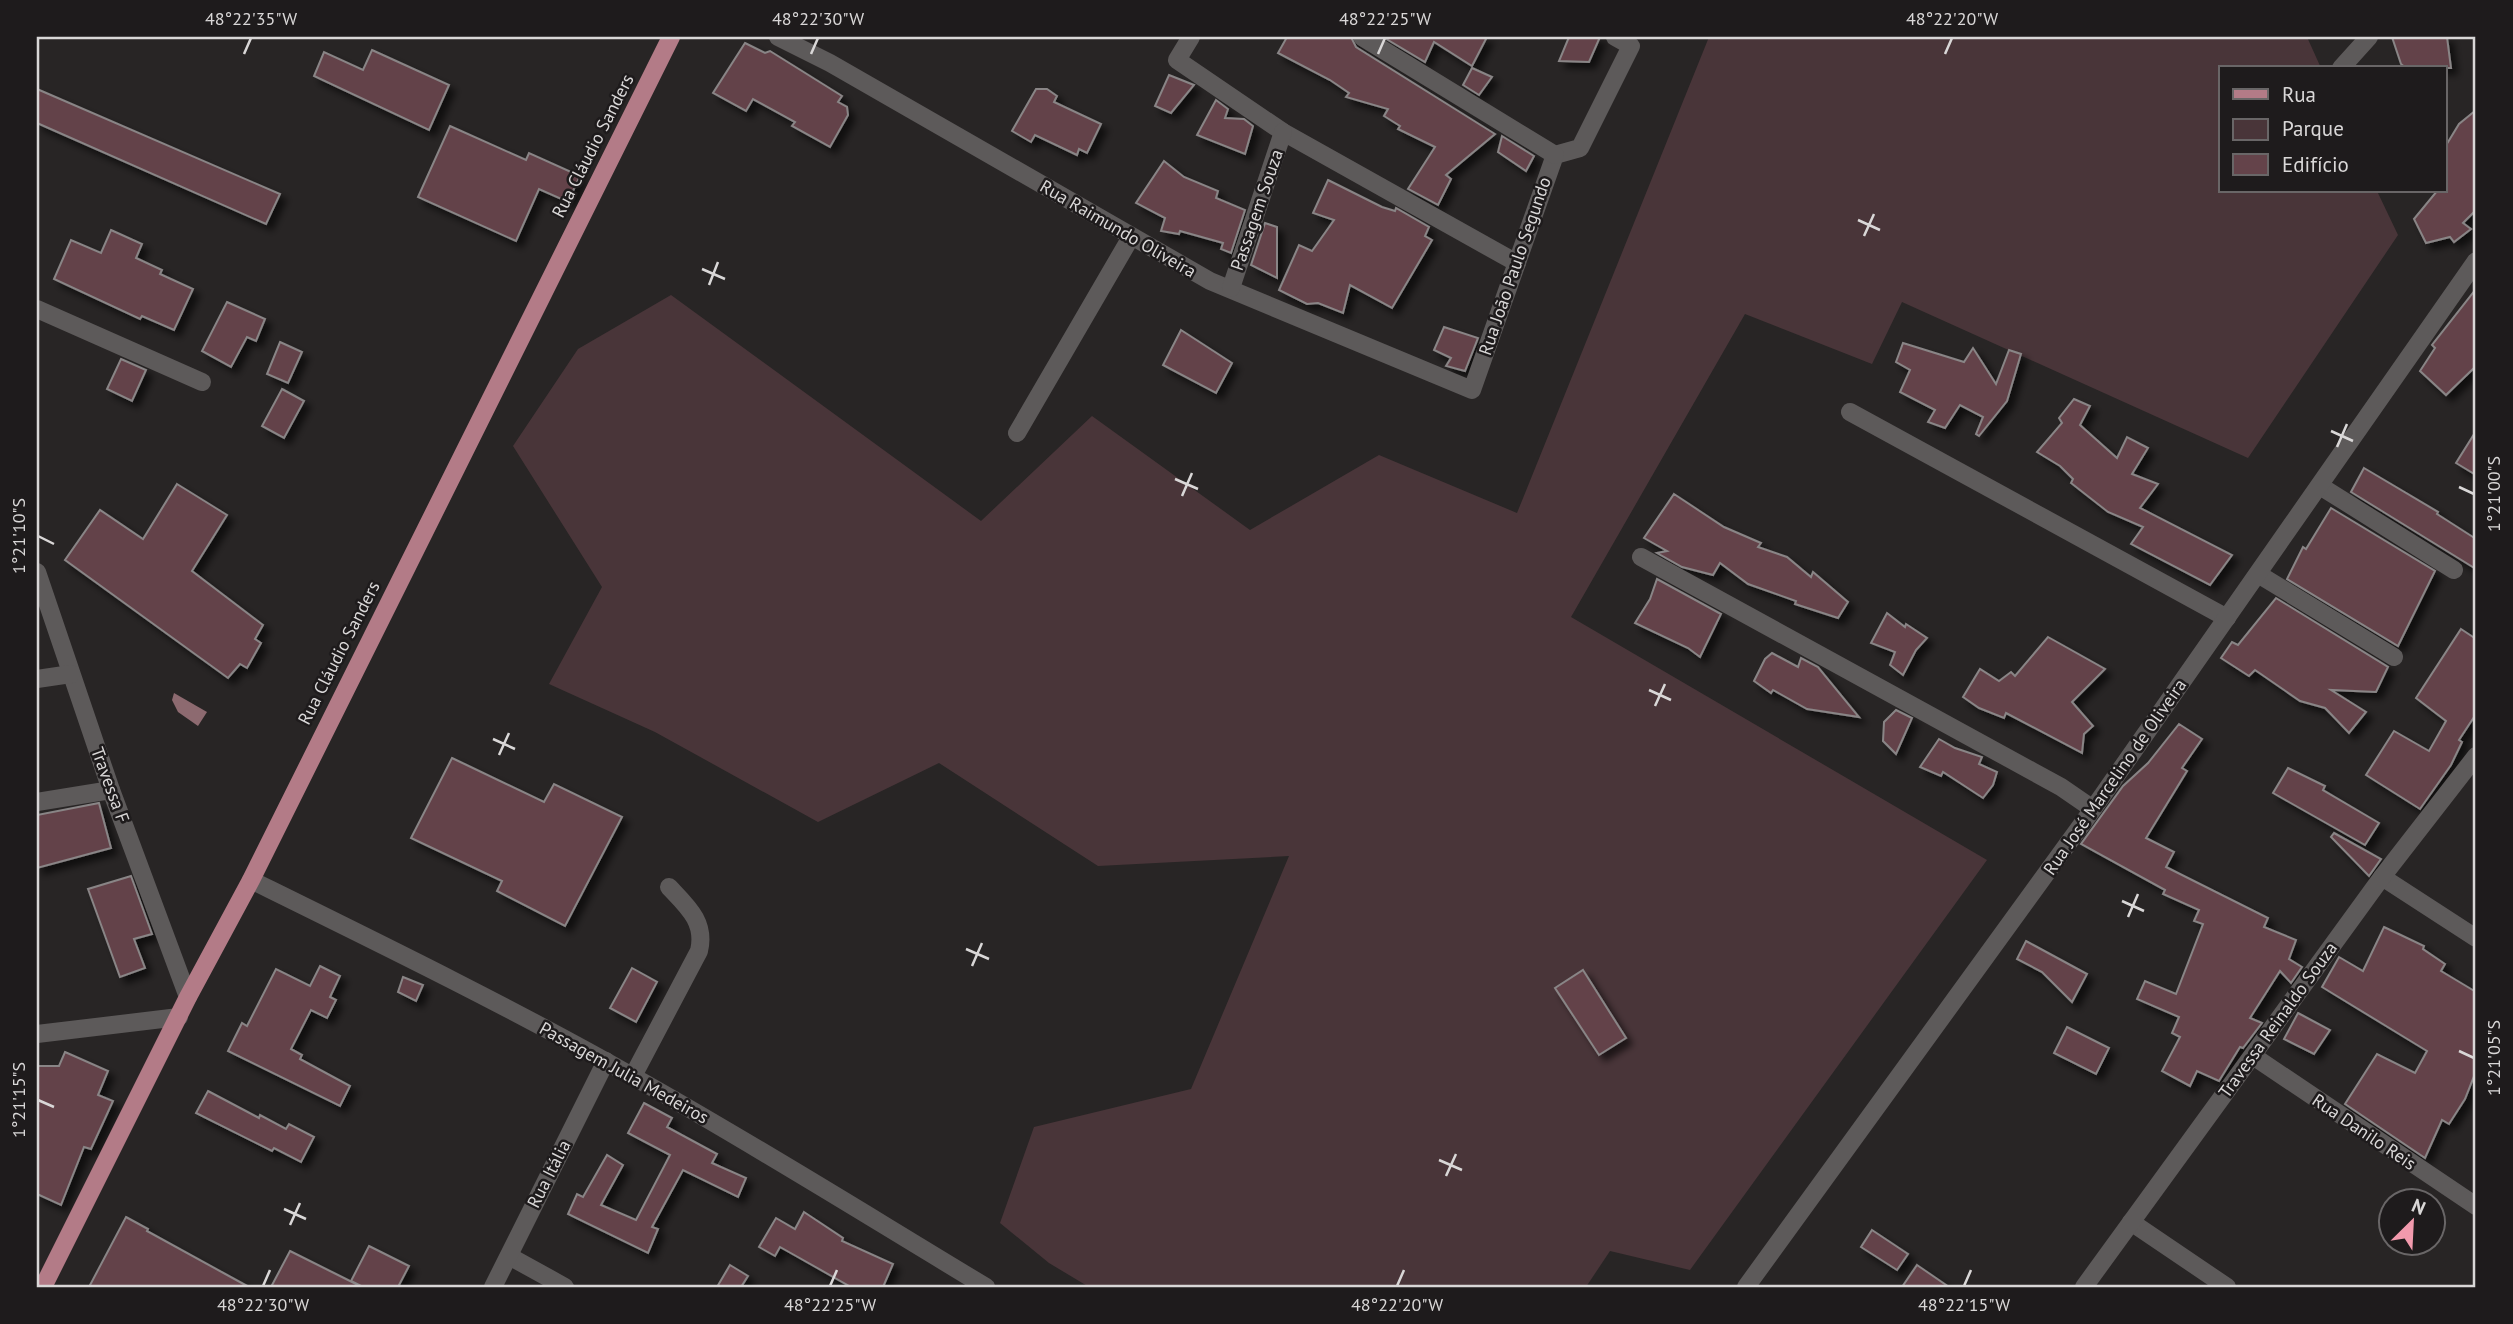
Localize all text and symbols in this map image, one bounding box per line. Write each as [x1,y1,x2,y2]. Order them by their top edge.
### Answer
text: 48°22'35"W [205,7,297,30]
text: 48°22'30"W [772,7,864,30]
text: 48°22'25"W [1339,7,1431,30]
text: 48°22'20"W [1906,7,1998,30]
legend [2219,66,2446,192]
street label: Rua Cláudio Sanders [546,70,639,221]
text: Rua [2282,81,2316,108]
text: Parque [2282,115,2344,142]
street label: Passagem Souza [1225,146,1288,273]
text: Edifício [2282,151,2349,178]
street label: Rua Raimundo Oliveira [1036,174,1200,283]
street label: Rua João Paulo Segundo [1473,174,1556,358]
text: 1°21'00"S [2482,456,2505,532]
text: 1°21'10"S [7,498,30,574]
street label: Rua Cláudio Sanders [292,577,385,728]
street label: Rua José Marcelino de Oliveira [2038,674,2191,879]
street label: Travessa F [86,744,135,826]
street label: Travessa Reinaldo Souza [2213,937,2342,1102]
street label: Passagem Julia Medeiros [536,1016,713,1129]
text: 1°21'05"S [2482,1020,2505,1096]
text: 1°21'15"S [7,1062,30,1138]
street label: Rua Danilo Reis [2308,1088,2421,1175]
street label: Rua Itália [522,1136,575,1212]
north arrow [2376,1188,2446,1258]
text: N [2408,1193,2429,1220]
text: 48°22'30"W [217,1293,309,1316]
text: 48°22'25"W [784,1293,876,1316]
text: 48°22'20"W [1351,1293,1443,1316]
text: 48°22'15"W [1918,1293,2010,1316]

